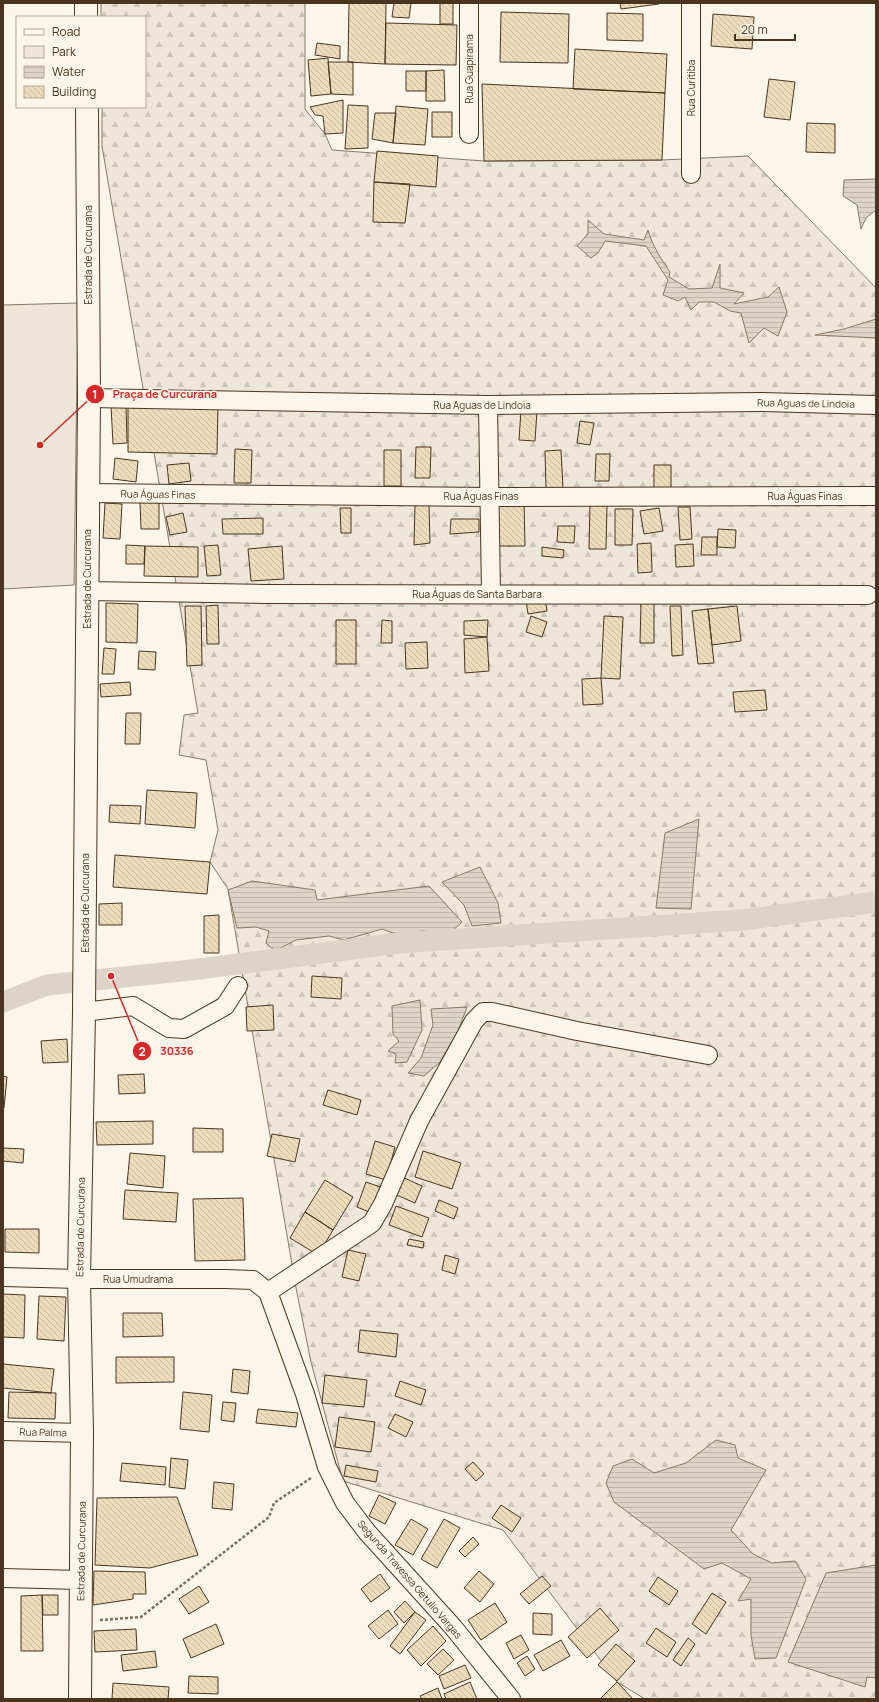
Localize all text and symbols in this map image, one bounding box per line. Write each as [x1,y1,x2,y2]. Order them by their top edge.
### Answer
legend [16,16,146,108]
scale bar [735,16,795,42]
text: 20 m [741,21,768,38]
text: Road [52,23,80,40]
street label: Rua Guapirama [462,34,476,104]
text: Park [52,43,77,60]
street label: Rua Curitiba [684,60,698,116]
text: Water [52,63,86,80]
text: Building [52,83,96,100]
street label: Estrada de Curcurana [81,205,95,305]
callout: Praça de Curcurana [85,383,225,406]
text: 1 [92,386,98,403]
text: Praça de Curcurana [113,386,217,401]
street label: Rua Aguas de Lindoia [757,395,855,411]
street label: Rua Aguas de Lindoia [433,398,531,412]
street label: Rua Águas Finas [120,486,196,502]
street label: Rua Águas Finas [444,489,518,503]
street label: Rua Águas Finas [768,489,842,503]
street label: Estrada de Curcurana [80,529,94,629]
street label: Rua Águas de Santa Barbara [412,587,542,601]
street label: Estrada de Curcurana [78,853,92,953]
callout: 30336 [132,1040,201,1063]
text: 2 [138,1043,146,1060]
text: 30336 [160,1043,194,1058]
street label: Estrada de Curcurana [72,1177,88,1277]
street label: Rua Umudrama [103,1272,173,1286]
street label: Rua Palma [19,1425,67,1439]
street label: Estrada de Curcurana [73,1501,89,1601]
street label: Segunda Travessa Getulio Vargas [355,1517,465,1641]

